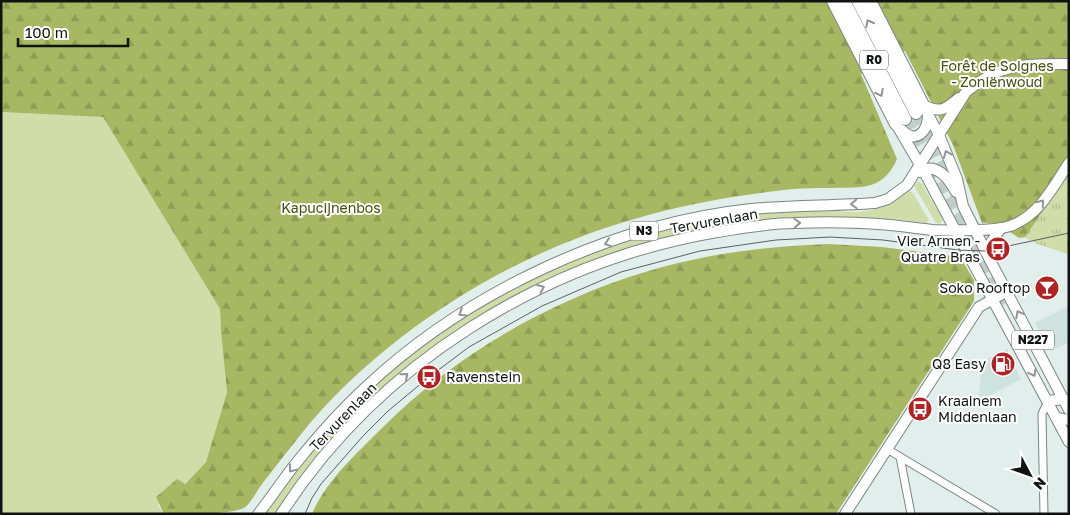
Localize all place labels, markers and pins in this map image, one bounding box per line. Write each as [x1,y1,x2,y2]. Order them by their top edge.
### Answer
place label: Vier Armen - Quatre Bras [897,232,980,265]
bus stop icon: Vier Armen - Quatre Bras [985,236,1011,262]
bar icon: Soko Rooftop [1034,275,1060,301]
place label: Soko Rooftop [939,279,1030,296]
fuel station icon: Q8 Easy [990,351,1016,377]
place label: Q8 Easy [932,355,986,372]
bus stop icon: Ravenstein [416,364,442,390]
place label: Ravenstein [446,368,521,385]
place label: Kraainem Middenlaan [938,392,1017,425]
bus stop icon: Kraainem Middenlaan [907,396,933,422]

